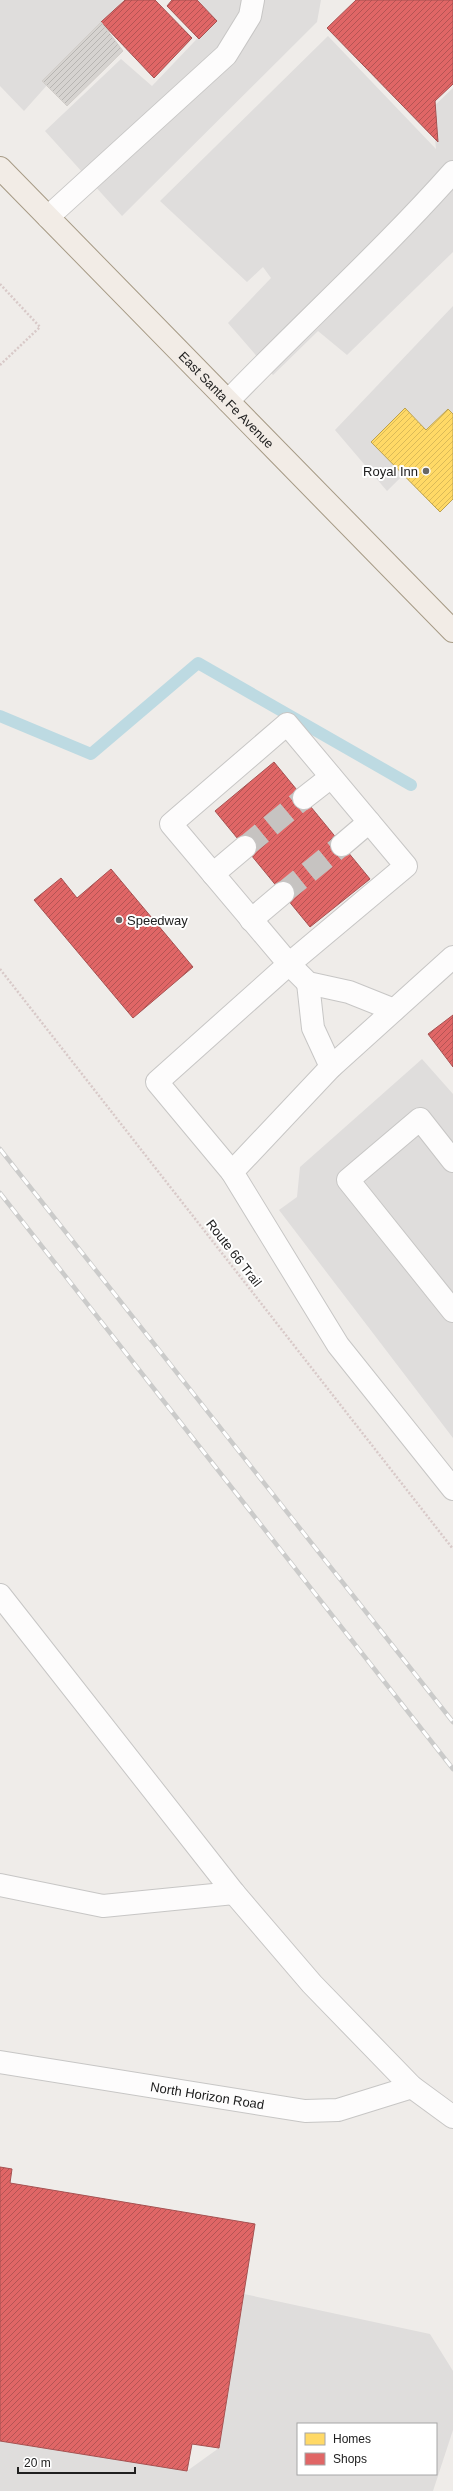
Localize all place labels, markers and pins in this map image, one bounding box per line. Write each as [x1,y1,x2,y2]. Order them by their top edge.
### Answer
place label: Royal Inn [363,464,418,479]
marker: Royal Inn [421,466,431,476]
place label: Speedway [127,913,188,928]
marker: Speedway [114,915,124,925]

